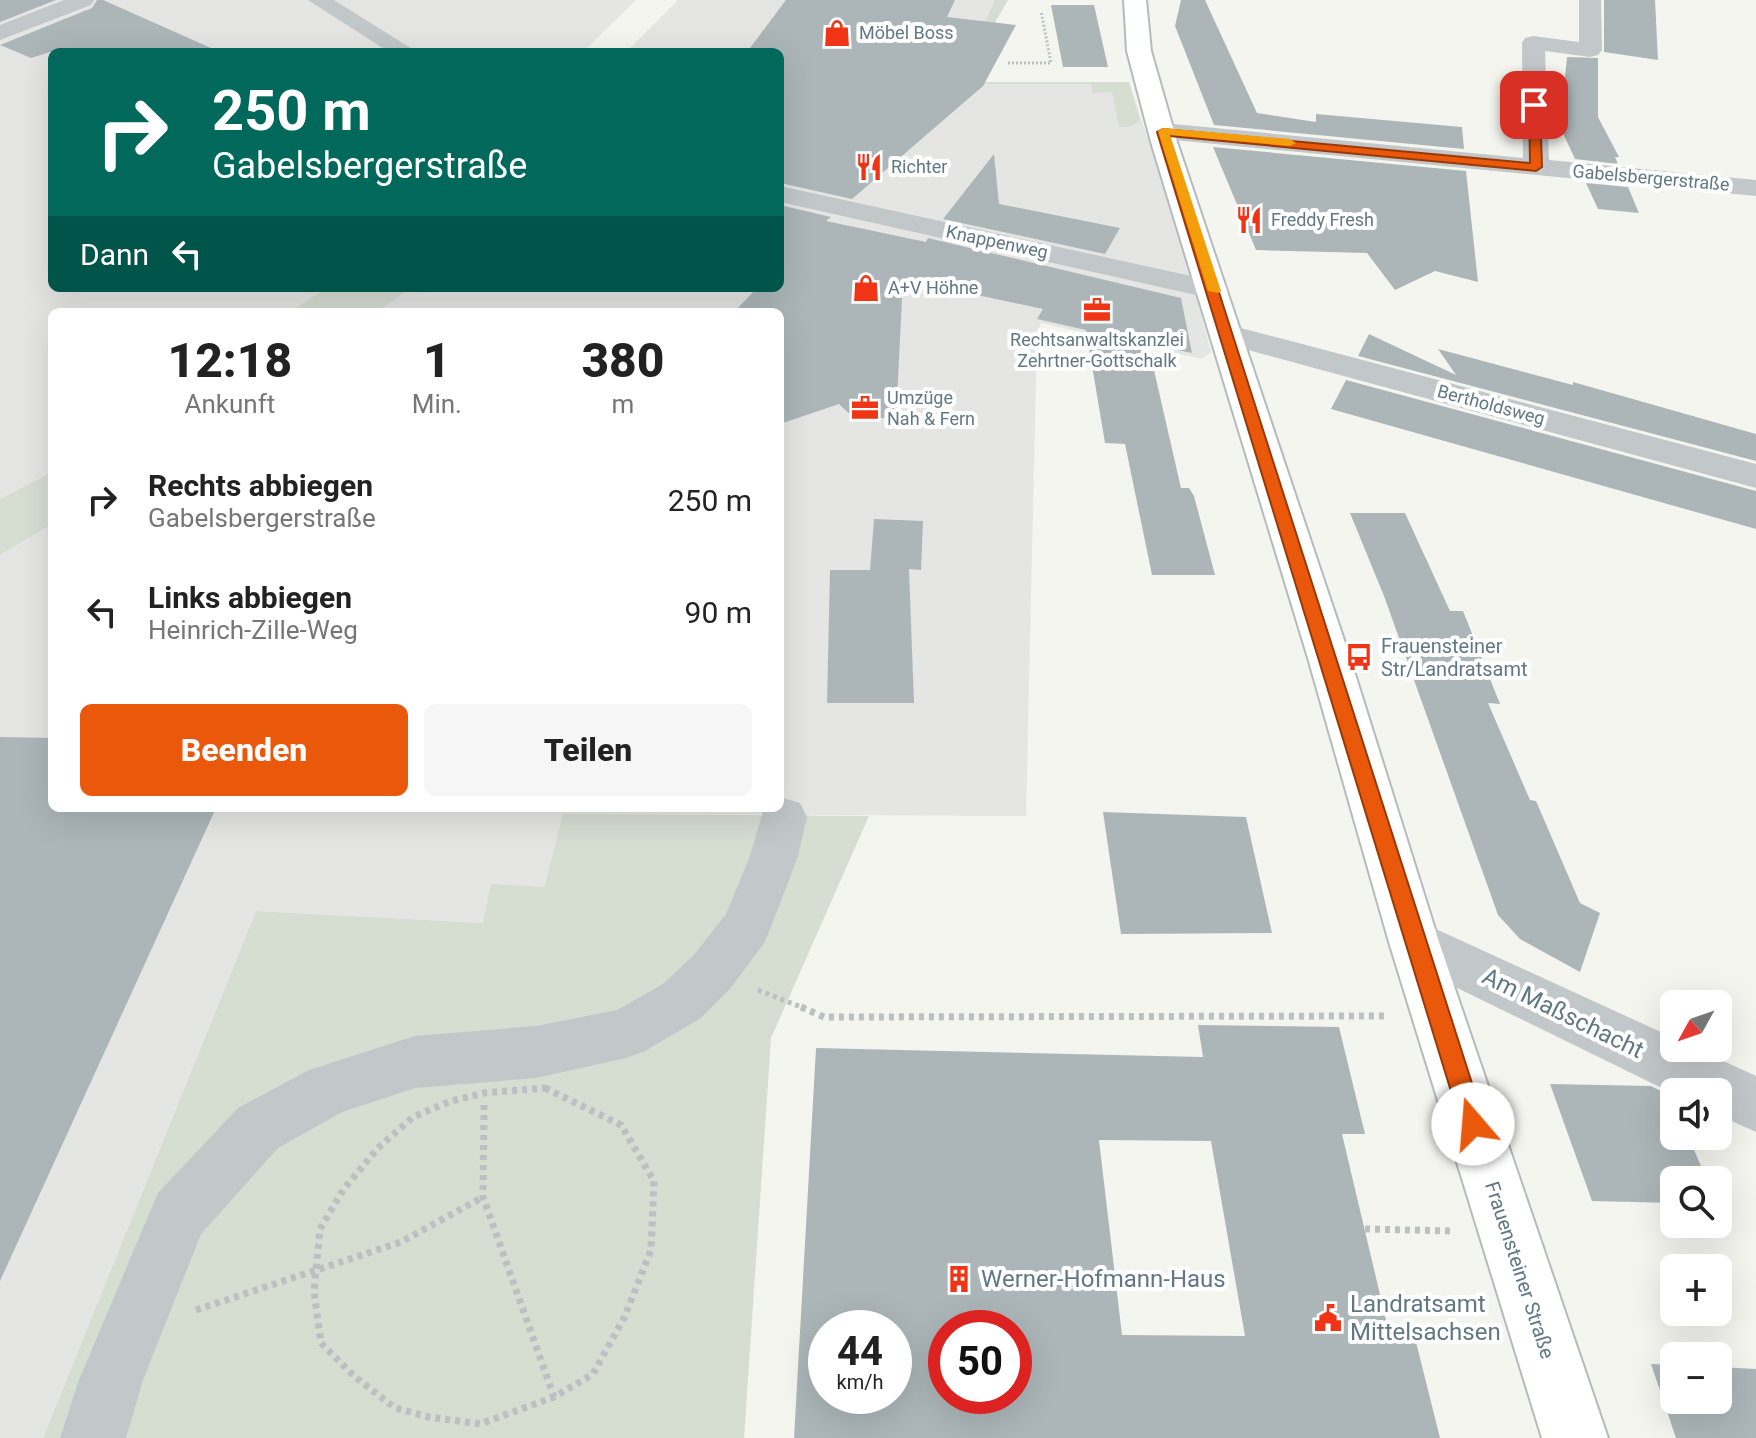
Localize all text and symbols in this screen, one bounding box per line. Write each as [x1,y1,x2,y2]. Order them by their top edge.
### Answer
shop icon: Möbel Boss [822,18,852,48]
place label: Möbel Boss [859,22,954,43]
pin [1500,71,1568,139]
text: 250 m [212,78,371,144]
icon: right [80,80,184,184]
icon: arrive [1512,83,1556,127]
text: Gabelsbergerstraße [212,145,527,187]
restaurant icon: Richter [854,152,884,182]
place label: Richter [891,156,947,177]
street label: Gabelsbergerstraße [1572,160,1731,195]
restaurant icon: Freddy Fresh [1234,205,1264,235]
place label: Freddy Fresh [1271,209,1374,230]
street label: Knappenweg [944,220,1050,263]
icon: left [165,232,209,276]
text: Dann [80,237,149,272]
shop icon: A+V Höhne [851,273,881,303]
place label: A+V Höhne [888,277,978,298]
office icon: Rechtsanwaltskanzlei Zehrtner-Gottschalk [1082,295,1112,325]
place label: Rechtsanwaltskanzlei Zehrtner-Gottschalk [1010,329,1184,371]
text: 12:18 [168,332,292,389]
text: 1 [423,332,451,389]
text: 380 [581,332,664,389]
street label: Bertholdsweg [1435,380,1547,429]
place label: Umzüge Nah & Fern [887,387,975,429]
text: Ankunft [184,389,275,419]
text: Min. [412,389,462,419]
text: m [612,389,634,419]
office icon: Umzüge Nah & Fern [850,393,880,423]
text: Rechts abbiegen [148,468,373,503]
icon: right [80,478,124,522]
text: 250 m [668,483,752,518]
text: Gabelsbergerstraße [148,503,376,533]
text: Links abbiegen [148,580,352,615]
icon: left [80,590,124,634]
text: 90 m [685,595,752,630]
text: Heinrich-Zille-Weg [148,615,358,645]
place label: Frauensteiner Str/Landratsamt [1381,634,1528,681]
bus stop icon: Frauensteiner Str/Landratsamt [1344,642,1374,672]
button: Beenden [80,704,408,796]
button: Teilen [424,704,752,796]
street label: Am Maßschacht [1478,962,1648,1064]
north arrow [1660,990,1732,1062]
map controls [1660,990,1732,1414]
button: sound [1660,1078,1732,1150]
position arrow [1431,1082,1515,1166]
button: search [1660,1166,1732,1238]
street label: Frauensteiner Straße [1480,1178,1560,1362]
button: + [1660,1254,1732,1326]
building icon: Werner-Hofmann-Haus [944,1264,974,1294]
place label: Werner-Hofmann-Haus [981,1265,1226,1293]
place label: Landratsamt Mittelsachsen [1350,1290,1501,1346]
public building icon: Landratsamt Mittelsachsen [1313,1303,1343,1333]
speed limit sign: 50 [928,1310,1032,1414]
text: 44 [837,1328,883,1375]
button: − [1660,1342,1732,1414]
text: km/h [837,1370,883,1394]

